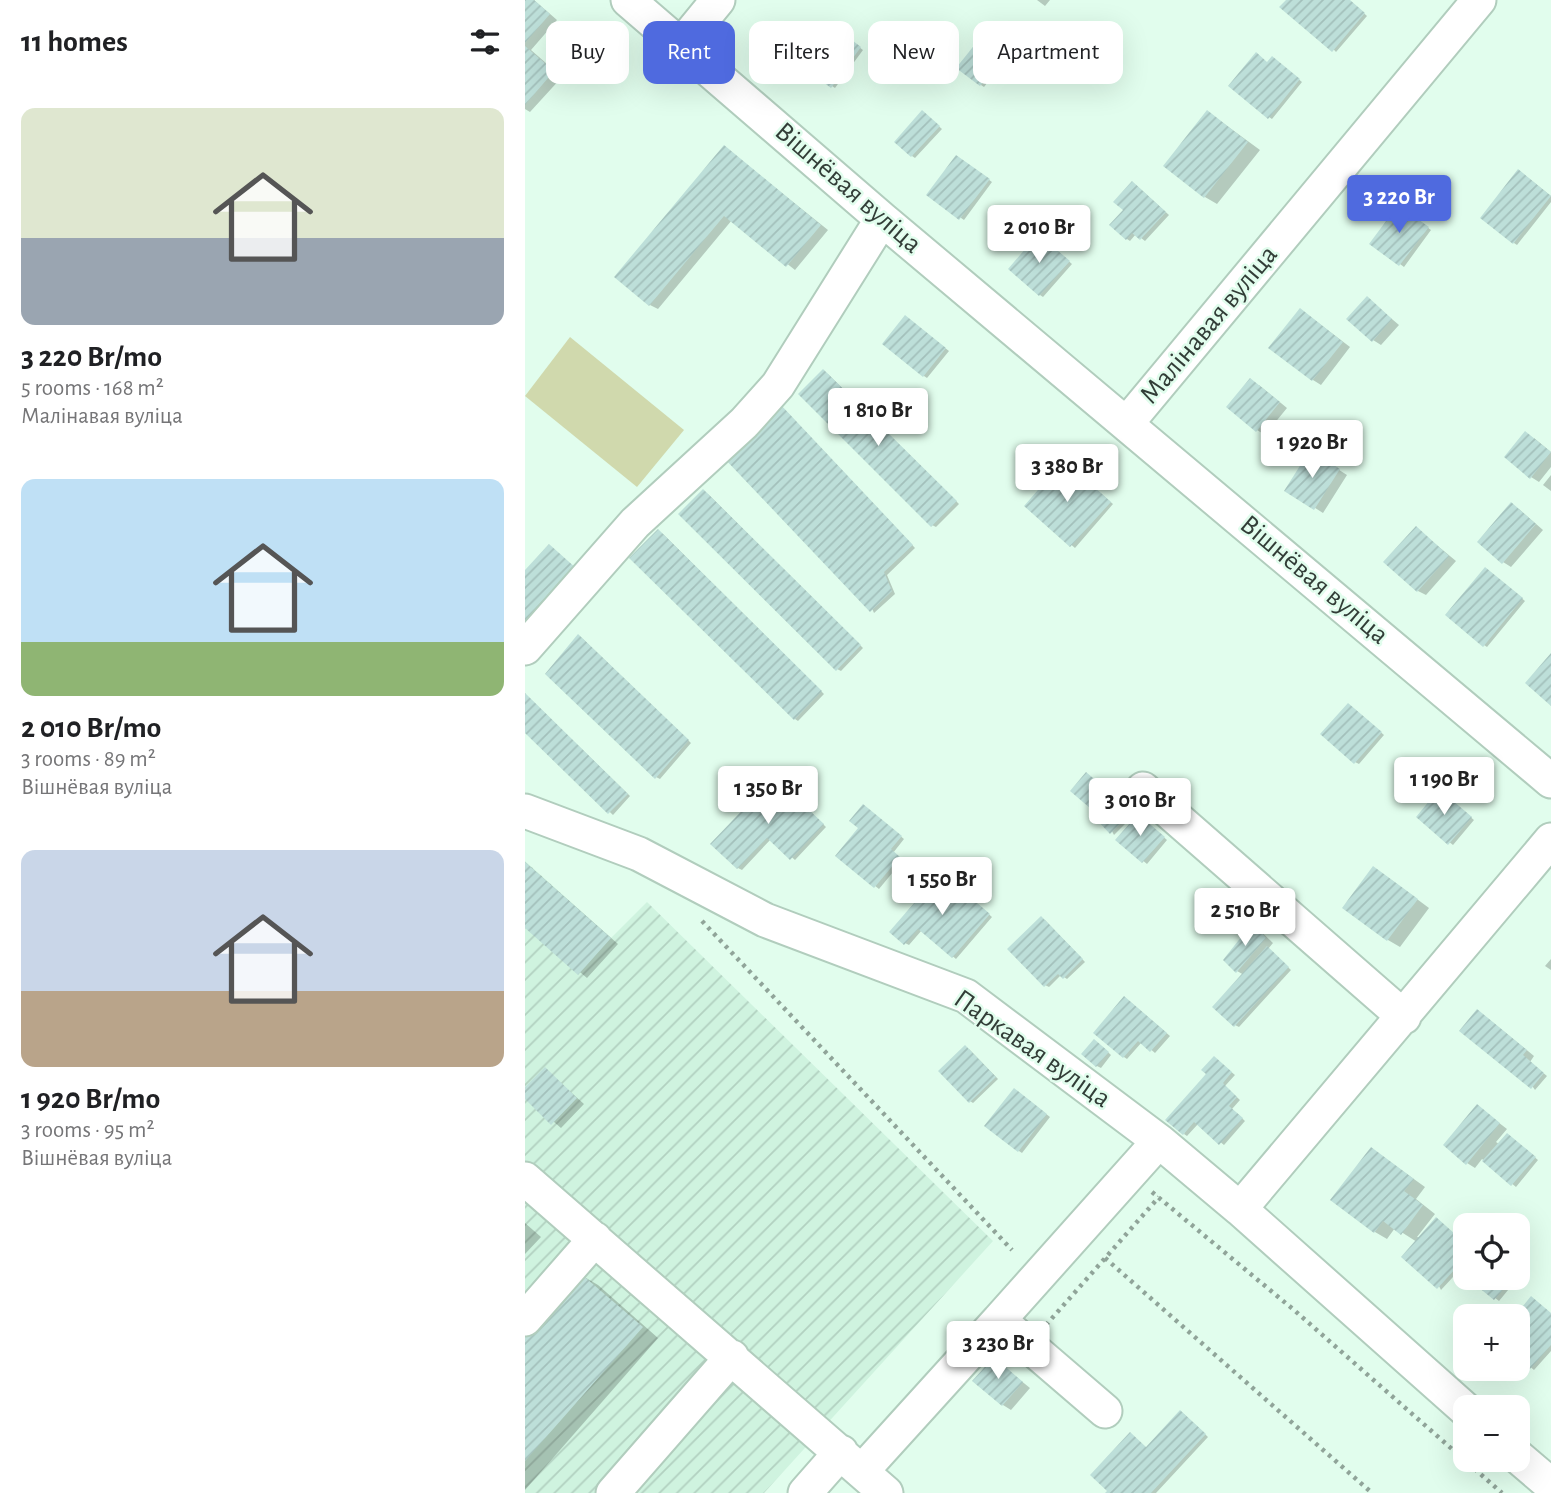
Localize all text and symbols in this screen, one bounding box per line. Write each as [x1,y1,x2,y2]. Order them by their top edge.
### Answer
chip: Buy [546,21,629,84]
chip: Rent [643,21,735,84]
chip: Filters [749,21,854,84]
chip: New [868,21,959,84]
chip: Apartment [973,21,1123,84]
icon: filters [466,23,504,61]
text: 11 homes [21,27,128,57]
street label: Вішнёвая вуліца [769,117,927,259]
icon: home [200,154,326,280]
pin: 3 220 Br [1327,176,1471,235]
text: 3 220 Br [1363,186,1435,209]
pin: 2 010 Br [967,205,1111,265]
text: 2 010 Br [1003,216,1075,239]
street label: Малінавая вуліца [1135,240,1283,409]
text: 3 220 Br/mo [21,342,162,372]
text: 5 rooms · 168 m² [21,377,164,400]
pin: 1 810 Br [806,388,950,448]
text: 1 810 Br [844,399,912,422]
text: Малінавая вуліца [21,405,183,428]
pin: 1 920 Br [1240,420,1384,480]
text: 1 920 Br [1277,431,1347,454]
pin: 3 380 Br [995,444,1139,504]
text: 3 380 Br [1031,455,1103,478]
street label: Вішнёвая вуліца [1234,510,1394,650]
icon: home [200,525,326,651]
text: 2 010 Br/mo [21,713,161,743]
text: 3 rooms · 89 m² [21,748,156,771]
pin: 1 190 Br [1372,758,1516,817]
pin: 1 350 Br [696,766,840,826]
text: 1 190 Br [1410,768,1478,791]
text: Вішнёвая вуліца [21,776,172,799]
text: 1 350 Br [734,777,802,800]
pin: 3 010 Br [1068,778,1212,838]
text: 3 010 Br [1105,789,1175,812]
pin: 1 550 Br [870,858,1014,917]
text: 1 550 Br [908,868,976,891]
pin: 2 510 Br [1173,888,1317,948]
icon: home [200,896,326,1022]
text: 2 510 Br [1210,899,1280,922]
street label: Паркавая вуліца [948,985,1116,1113]
text: 1 920 Br/mo [21,1084,160,1114]
text: 3 rooms · 95 m² [21,1119,154,1142]
text: Вішнёвая вуліца [21,1147,172,1170]
map controls [1453,1213,1530,1472]
button: locate [1453,1213,1530,1290]
button: + [1453,1304,1530,1381]
pin: 3 230 Br [926,1322,1070,1381]
text: 3 230 Br [963,1332,1033,1355]
button: − [1453,1395,1530,1472]

